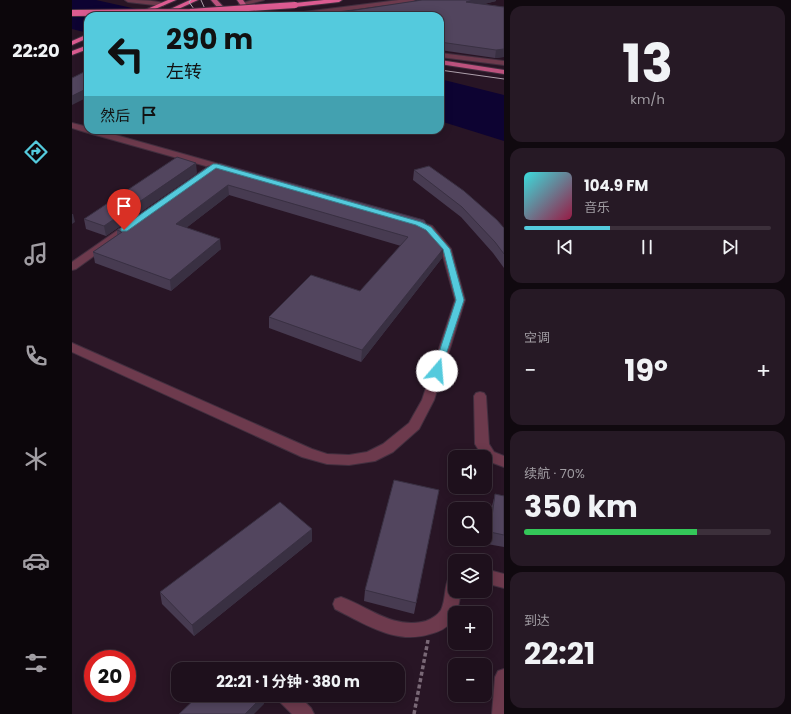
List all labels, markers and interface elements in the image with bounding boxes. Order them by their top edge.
text: 290 m [166,20,253,59]
text: 13 [622,27,673,100]
icon: left [100,28,152,80]
text: 22:20 [12,38,60,63]
text: 左转 [166,59,202,84]
text: km/h [630,90,665,109]
icon: arrive [138,104,160,126]
text: 然后 [100,105,130,126]
icon: directions [22,138,50,166]
text: 104.9 FM [584,175,648,196]
pin [107,189,141,230]
icon: arrive [113,195,135,217]
text: 音乐 [584,198,610,217]
icon: previous [554,236,576,258]
icon: pause [636,236,658,258]
icon: next [719,236,741,258]
icon: music [22,240,50,268]
text: 空调 [524,328,550,347]
icon: phone [22,342,50,370]
text: 19° [624,349,668,392]
position arrow [416,350,458,392]
text: − [524,355,536,386]
text: + [756,355,771,386]
icon: climate [22,445,50,473]
map controls [448,450,492,702]
button: sound [448,450,492,494]
text: 续航 · 70% [524,464,585,483]
text: 350 km [524,485,638,528]
button: search [448,502,492,546]
icon: car [22,547,50,575]
button: layers [448,554,492,598]
button: + [448,606,492,650]
text: 到达 [524,611,550,630]
text: 22:21 [524,632,595,675]
icon: filters [22,649,50,677]
speed limit sign: 20 [84,650,136,702]
button: − [448,658,492,702]
text: 22:21 · 1 分钟 · 380 m [216,671,360,692]

